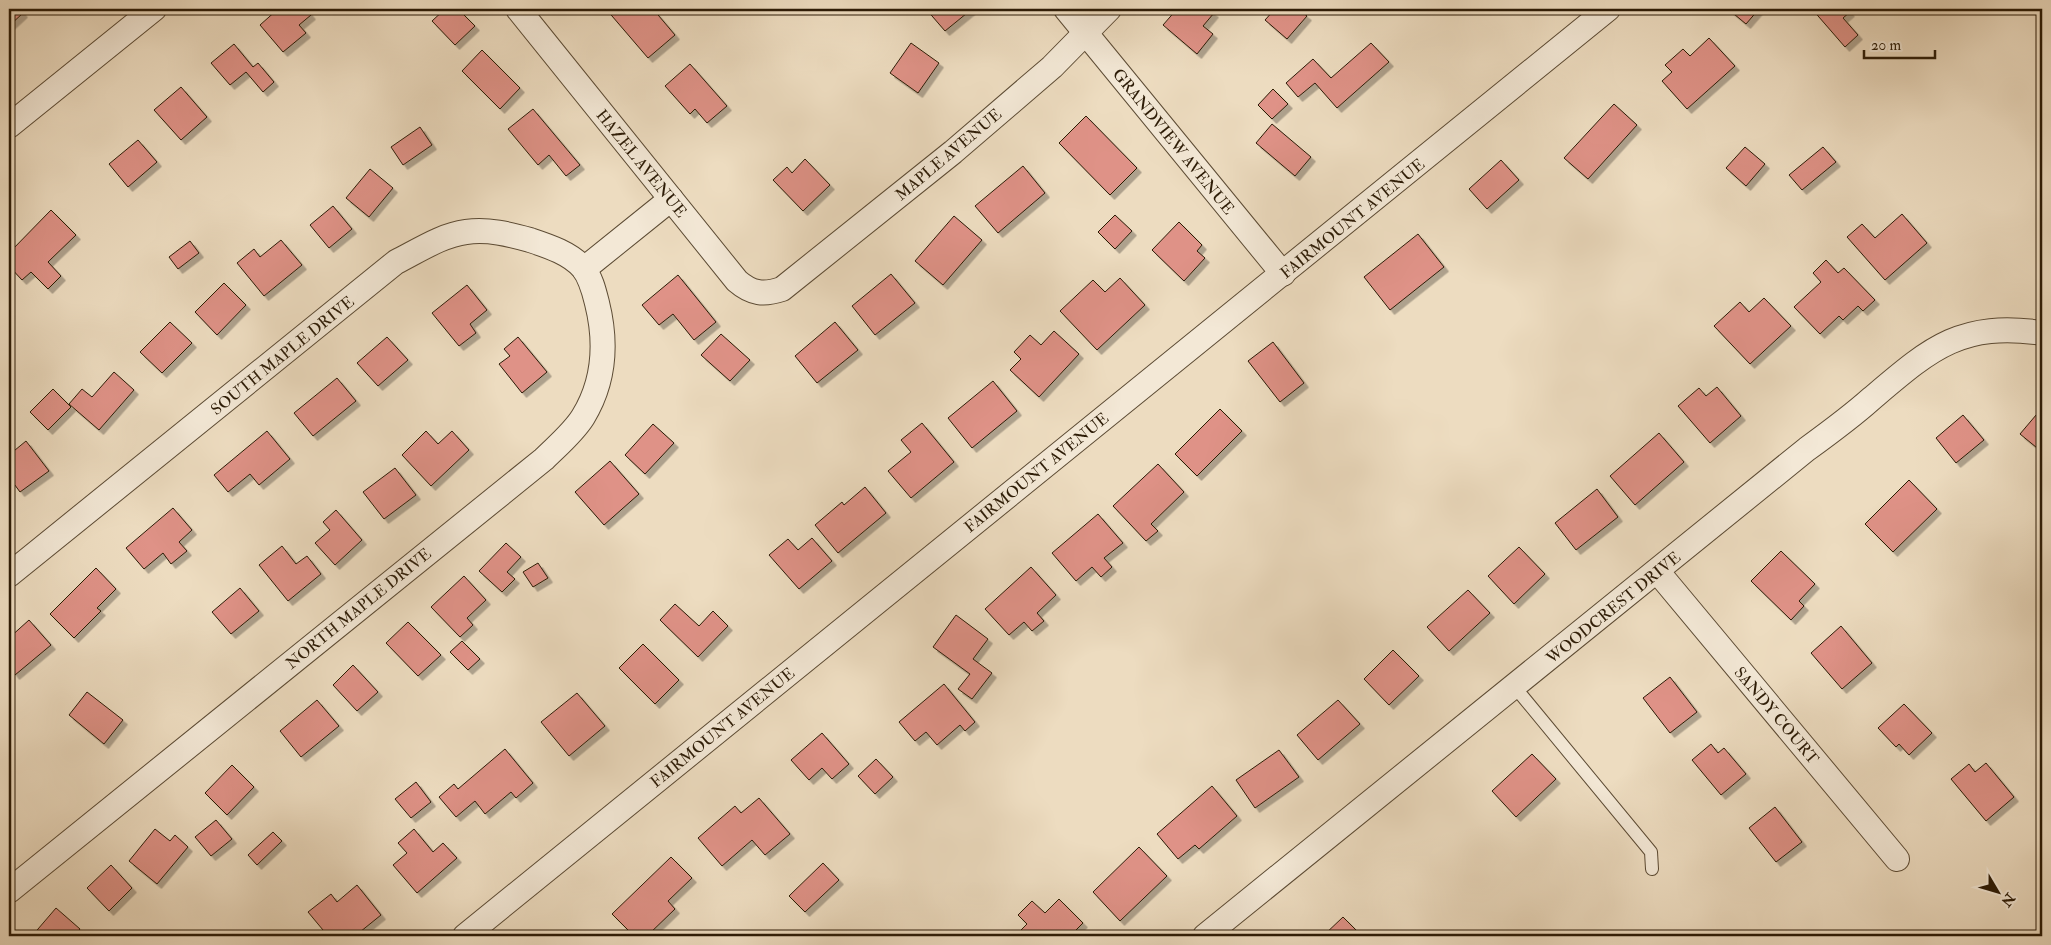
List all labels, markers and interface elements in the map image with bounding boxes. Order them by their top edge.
scale bar [1864,28,1935,60]
text: 20 m [1871,36,1901,55]
street label: GRANDVIEW AVENUE [1108,65,1238,219]
street label: MAPLE AVENUE [891,104,1006,205]
street label: HAZEL AVENUE [592,106,691,222]
street label: FAIRMOUNT AVENUE [1276,154,1429,283]
street label: SOUTH MAPLE DRIVE [207,292,358,420]
street label: FAIRMOUNT AVENUE [960,408,1113,537]
street label: NORTH MAPLE DRIVE [282,544,435,674]
street label: WOODCREST DRIVE [1542,547,1685,669]
street label: FAIRMOUNT AVENUE [646,663,799,792]
street label: SANDY COURT [1730,663,1823,769]
north arrow [1974,868,2024,918]
text: N [1997,889,2019,910]

